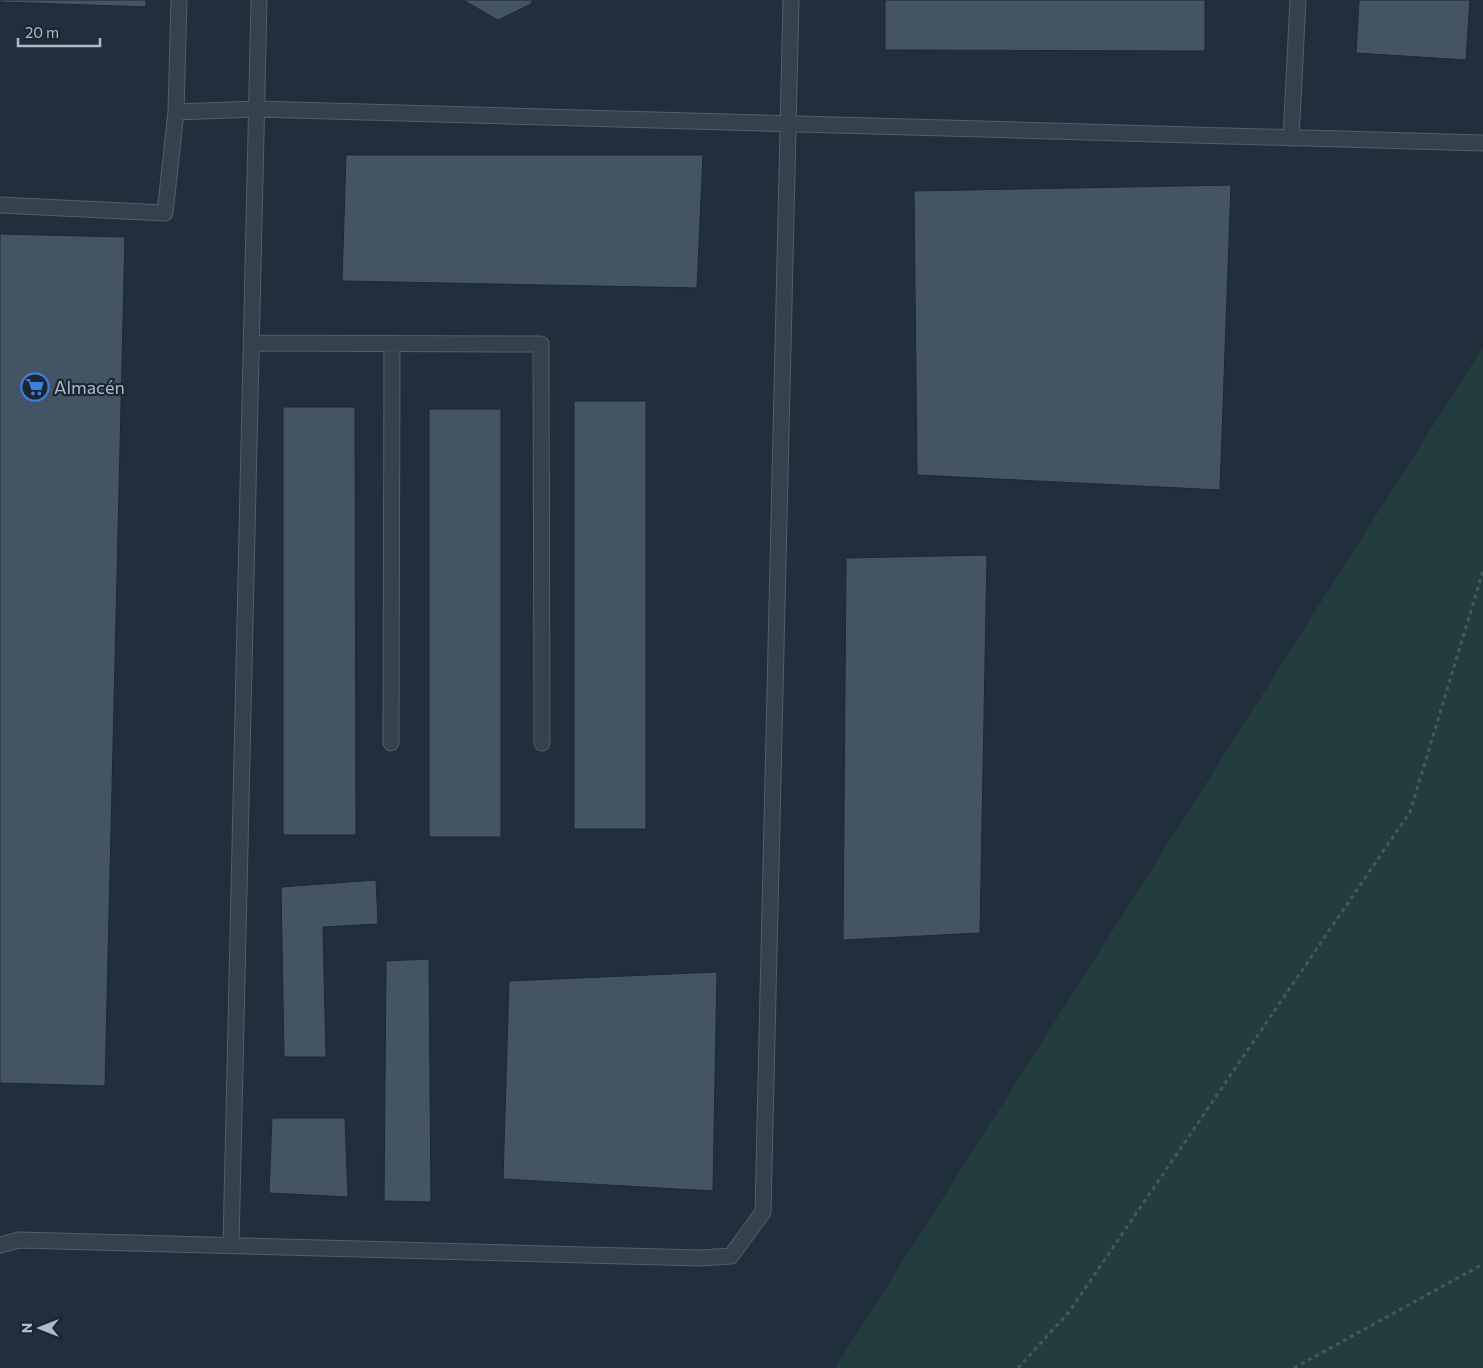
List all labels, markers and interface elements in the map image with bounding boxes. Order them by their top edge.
scale bar [18,15,100,47]
text: 20 m [25,23,59,41]
supermarket icon: Almacén [20,372,50,402]
place label: Almacén [54,376,125,398]
north arrow [15,1303,65,1353]
text: N [18,1323,35,1333]

